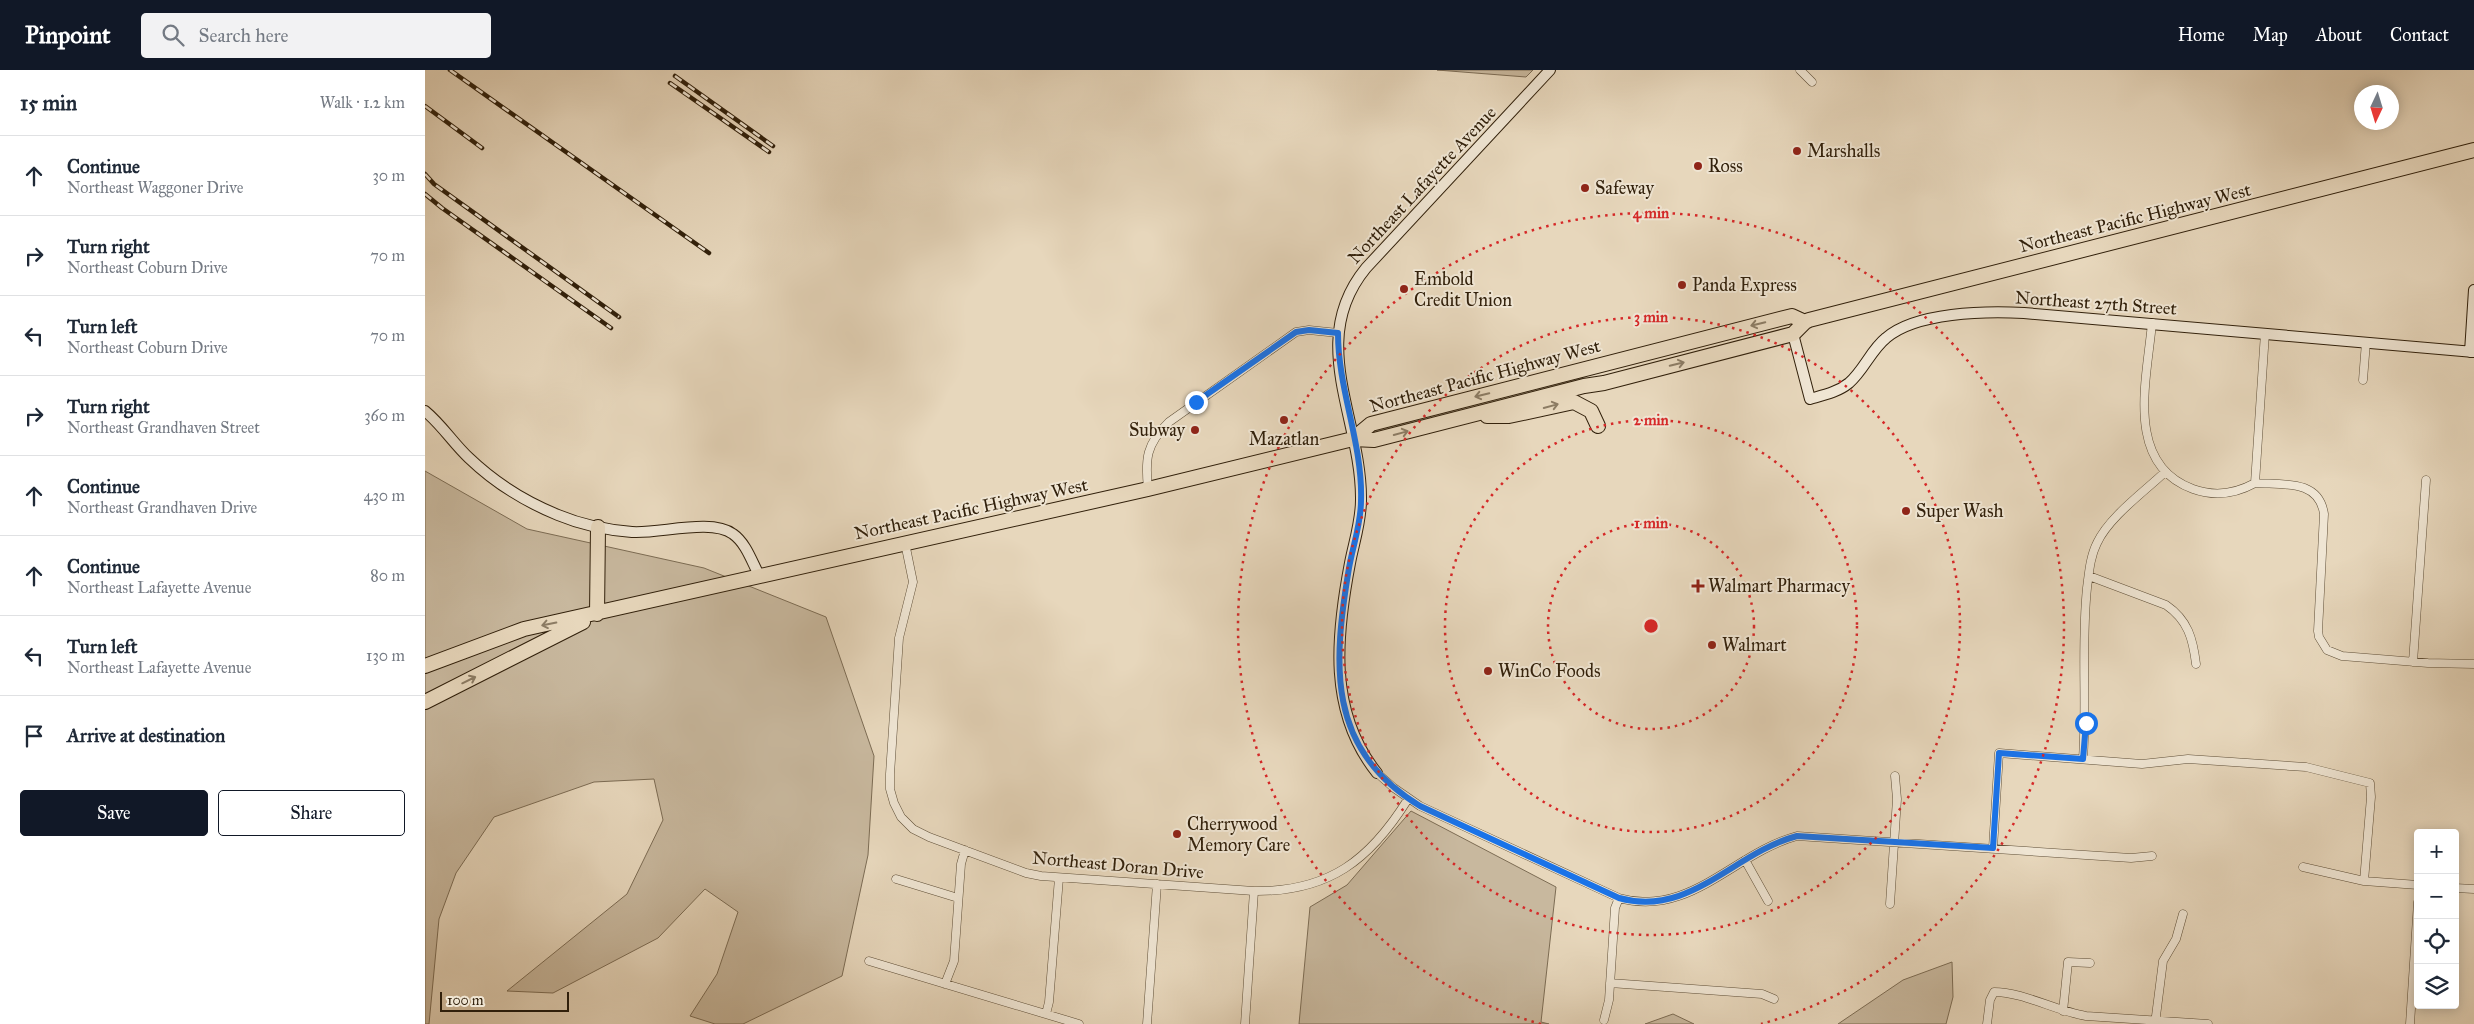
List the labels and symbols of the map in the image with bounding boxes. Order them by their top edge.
north arrow [2354,85,2399,130]
street label: Northeast Lafayette Avenue [1343,102,1501,268]
place label: Marshalls [1807,140,1880,162]
marker: Marshalls [1791,145,1803,157]
place label: Ross [1708,155,1743,177]
marker: Ross [1692,160,1704,172]
place label: Safeway [1595,177,1654,199]
street label: Northeast Pacific Highway West [2017,178,2254,258]
marker: Safeway [1579,182,1591,194]
text: 4 min [1633,204,1670,223]
place label: Embold Credit Union [1414,268,1512,311]
place label: Panda Express [1692,274,1797,296]
marker: Panda Express [1676,279,1688,291]
marker: Embold Credit Union [1398,283,1410,295]
street label: Northeast 27th Street [2014,286,2178,320]
text: 3 min [1634,308,1669,327]
one-way arrow [1751,320,1767,329]
street label: Northeast Pacific Highway West [1367,334,1604,418]
one-way arrow [1669,359,1685,368]
route end [1185,391,1208,414]
one-way arrow [1475,391,1491,400]
one-way arrow [1542,401,1558,410]
text: 2 min [1633,411,1670,429]
marker: Mazatlan [1278,414,1290,426]
place label: Subway [1129,419,1186,441]
marker: Subway [1189,424,1201,436]
place label: Mazatlan [1249,428,1320,450]
one-way arrow [1392,428,1408,438]
street label: Northeast Pacific Highway West [852,473,1091,545]
place label: Super Wash [1916,500,2003,522]
marker: Super Wash [1900,505,1912,517]
text: 1 min [1634,514,1669,532]
place label: Walmart Pharmacy [1708,575,1850,597]
marker: Walmart Pharmacy [1692,580,1704,592]
centre of rings [1642,617,1660,635]
one-way arrow [541,619,557,629]
place label: Walmart [1722,634,1787,656]
marker: Walmart [1706,639,1718,651]
place label: WinCo Foods [1498,660,1601,682]
marker: WinCo Foods [1482,665,1494,677]
one-way arrow [461,675,476,685]
route start [2075,712,2098,735]
place label: Cherrywood Memory Care [1187,813,1290,856]
marker: Cherrywood Memory Care [1171,828,1183,840]
street label: Northeast Doran Drive [1031,847,1205,883]
scale bar [440,989,569,1012]

